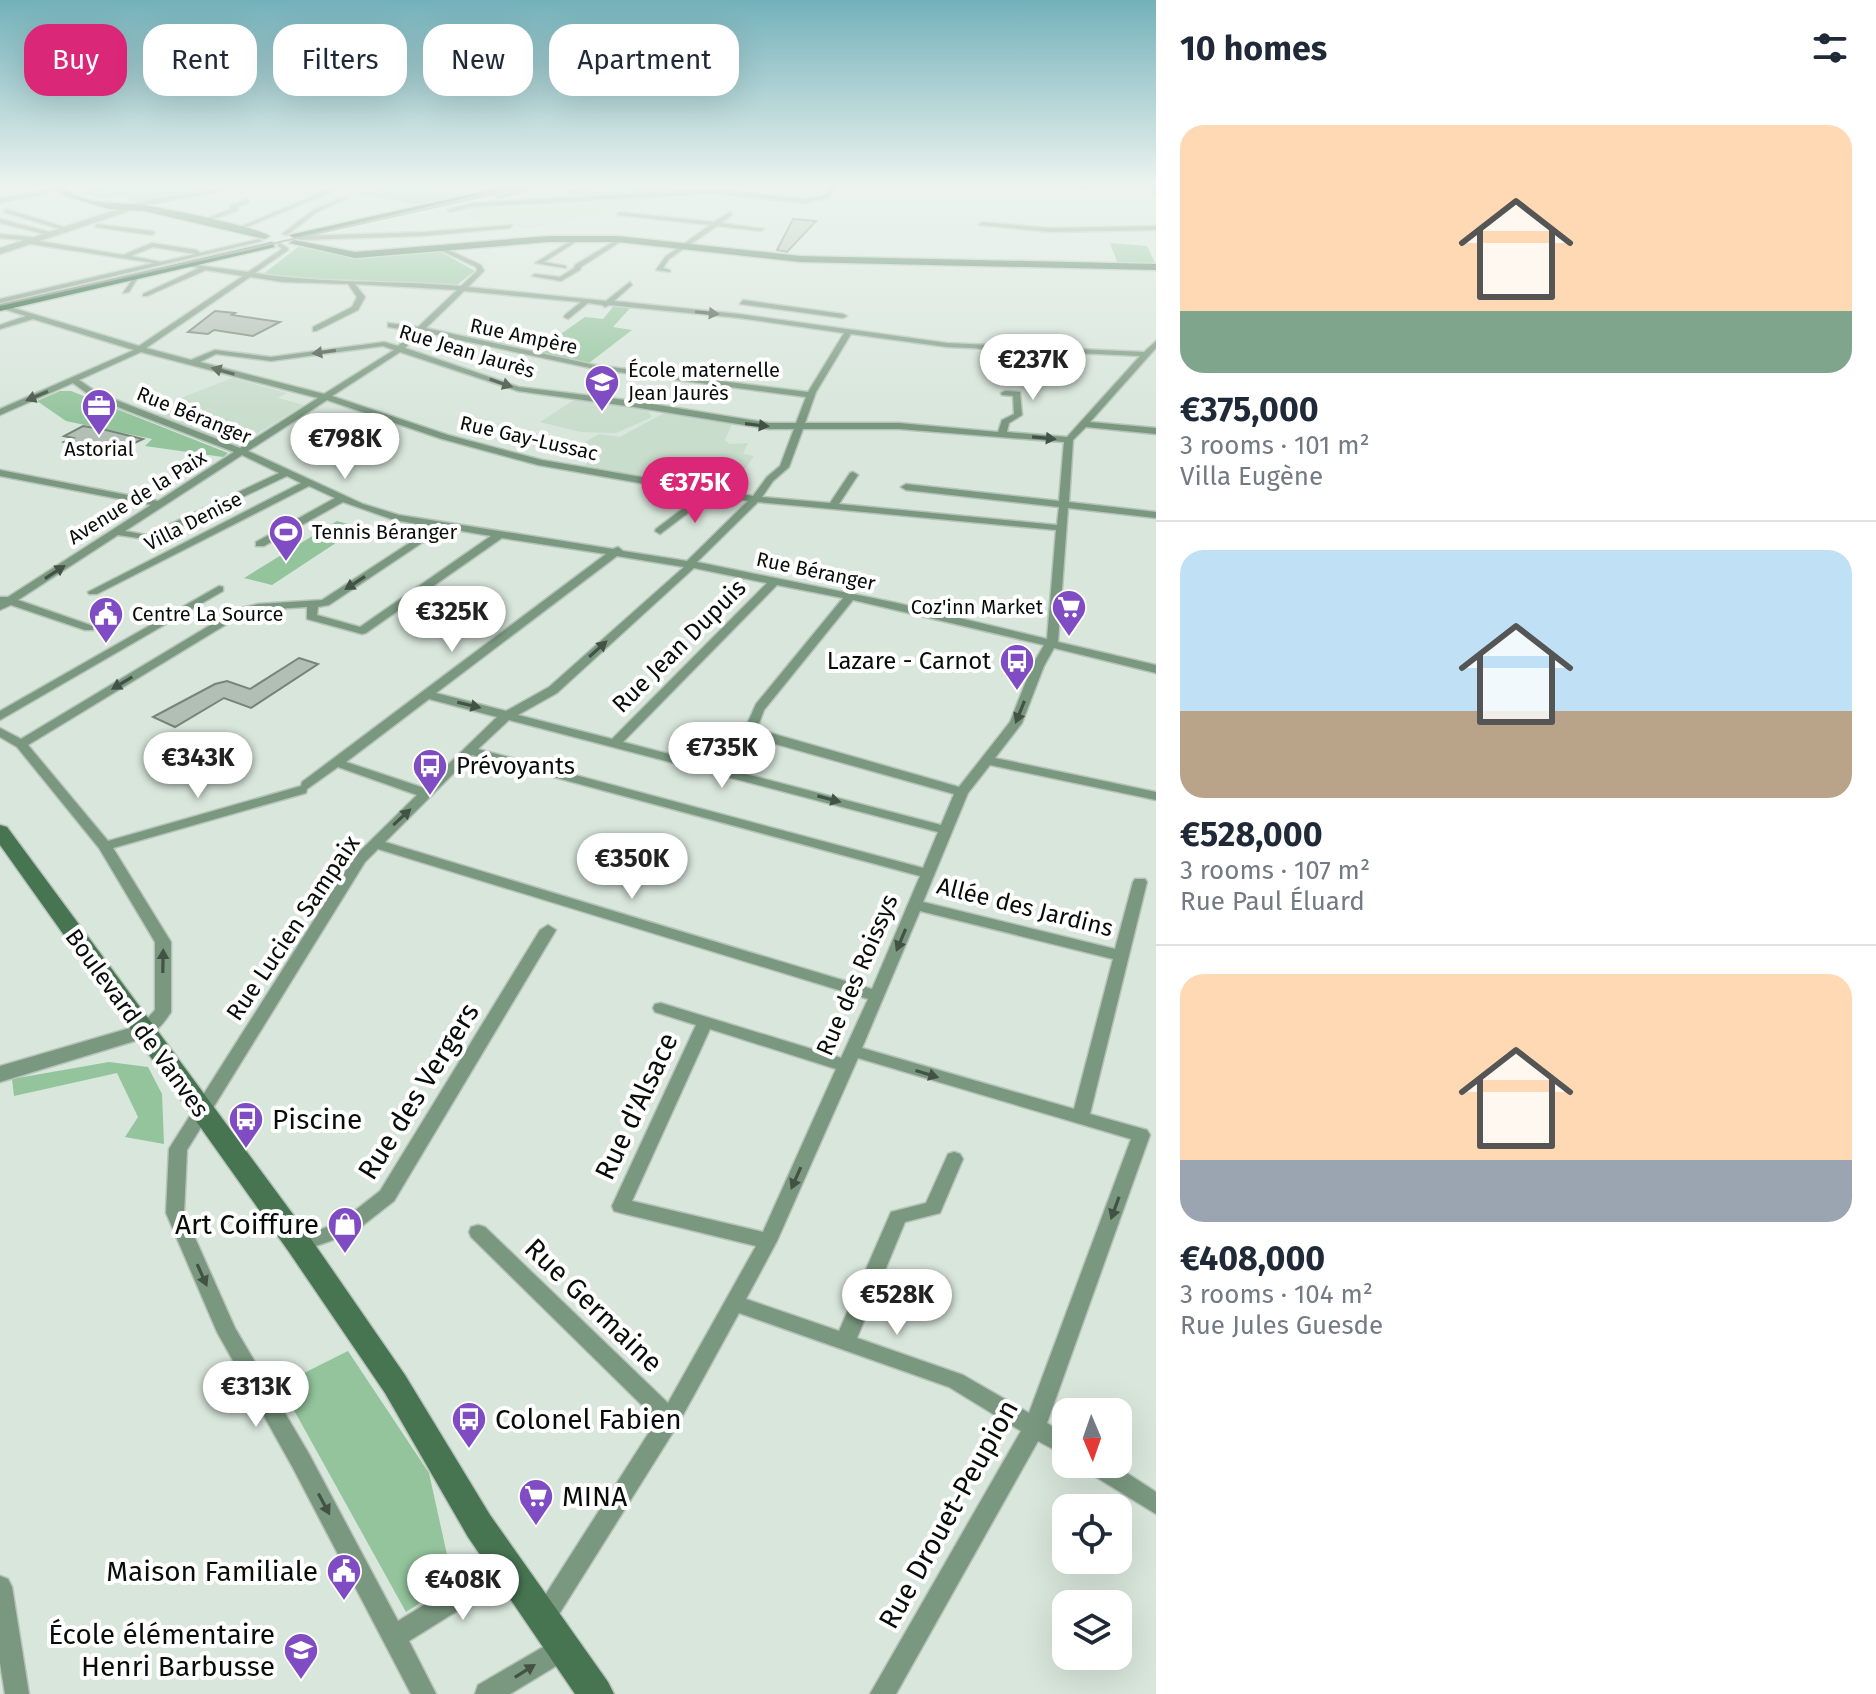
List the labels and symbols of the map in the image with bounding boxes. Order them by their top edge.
one-way arrow [695,307,720,320]
street label: Rue Ampère [468,313,580,359]
street label: Rue Jean Jaurès [396,319,538,383]
pin: €237K [977,334,1089,402]
one-way arrow [311,346,336,359]
place label: École maternelle Jean Jaurès [628,358,780,405]
school or university icon: École maternelle Jean Jaurès [583,363,621,413]
one-way arrow [210,365,235,377]
one-way arrow [489,378,513,390]
street label: Rue Béranger [133,381,255,449]
office icon: Astorial [80,387,118,437]
one-way arrow [25,389,49,402]
street label: Rue Gay-Lussac [458,410,600,466]
pin: €798K [289,413,401,481]
one-way arrow [745,418,770,431]
one-way arrow [1032,432,1057,445]
place label: Astorial [64,437,134,461]
street label: Avenue de la Paix [63,445,211,549]
pin: €375K [639,457,751,525]
street label: Villa Denise [140,486,246,556]
sports icon: Tennis Béranger [267,513,305,563]
place label: Tennis Béranger [312,520,458,544]
street label: Rue Béranger [754,547,878,595]
one-way arrow [44,564,65,579]
street label: Rue Jean Dupuis [606,573,752,719]
one-way arrow [344,575,365,590]
pin: €325K [396,586,508,654]
supermarket icon: Coz'inn Market [1050,588,1088,638]
public building icon: Centre La Source [87,595,125,645]
place label: Coz'inn Market [911,595,1044,619]
place label: Centre La Source [132,602,283,626]
one-way arrow [589,641,608,659]
bus stop icon: Lazare - Carnot [998,642,1036,692]
place label: Lazare - Carnot [827,647,991,675]
one-way arrow [111,676,133,690]
one-way arrow [457,699,482,711]
one-way arrow [1013,700,1026,724]
pin: €735K [666,722,778,790]
pin: €343K [142,732,254,800]
bus stop icon: Prévoyants [411,747,449,797]
place label: Prévoyants [456,752,575,780]
one-way arrow [816,794,841,806]
one-way arrow [392,809,411,827]
street label: Rue Lucien Sampaix [221,830,366,1026]
pin: €350K [576,833,688,901]
street label: Allée des Jardins [934,872,1116,942]
street label: Rue des Roissys [810,890,904,1060]
street label: Boulevard de Vanves [59,924,215,1122]
one-way arrow [894,929,907,952]
one-way arrow [157,948,169,973]
street label: Rue des Vergers [351,997,486,1186]
street label: Rue d'Alsace [588,1027,685,1185]
one-way arrow [915,1068,939,1081]
bus stop icon: Piscine [227,1100,265,1150]
place label: Piscine [272,1103,362,1136]
one-way arrow [789,1167,802,1190]
one-way arrow [1108,1196,1121,1220]
shop icon: Art Coiffure [326,1205,364,1255]
place label: Art Coiffure [175,1208,319,1241]
street label: Rue Germaine [518,1232,669,1379]
one-way arrow [195,1263,208,1287]
pin: €528K [841,1269,953,1337]
pin: €313K [200,1361,312,1429]
street label: Rue Drouet-Peupion [872,1394,1025,1634]
north arrow [1052,1398,1132,1478]
bus stop icon: Colonel Fabien [450,1400,488,1450]
place label: Colonel Fabien [495,1403,682,1436]
supermarket icon: MINA [517,1477,555,1527]
place label: MINA [562,1480,627,1513]
one-way arrow [317,1493,330,1516]
public building icon: Maison Familiale [325,1552,363,1602]
pin: €408K [407,1554,519,1622]
place label: Maison Familiale [106,1555,318,1588]
place label: École élémentaire Henri Barbusse [48,1618,275,1683]
school or university icon: École élémentaire Henri Barbusse [282,1631,320,1681]
one-way arrow [514,1665,536,1679]

